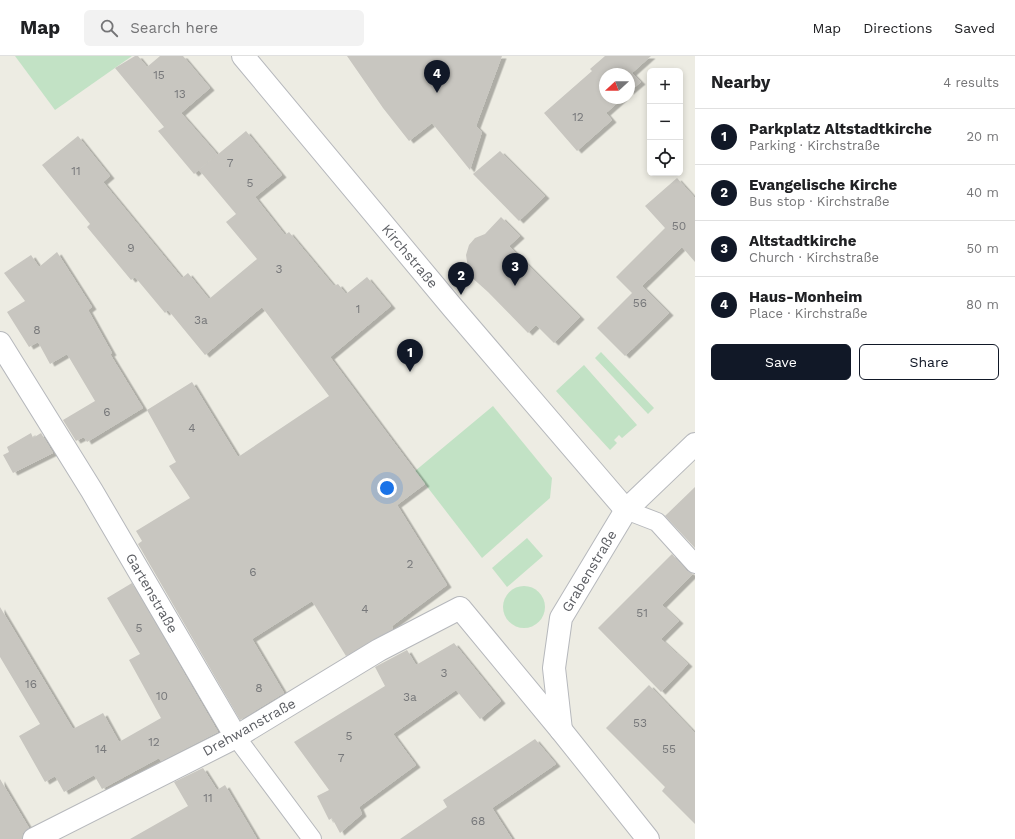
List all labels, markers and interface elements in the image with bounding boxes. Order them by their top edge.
search box [84,10,364,46]
text: Map [20,16,60,39]
icon: search [98,17,120,39]
text: Search here [130,19,218,37]
text: Map [813,20,841,36]
text: Directions [863,20,932,36]
text: Saved [954,20,995,36]
pin: 4 [424,60,450,93]
house number: 15 [153,68,165,82]
north arrow [599,68,635,104]
map controls [647,68,683,176]
button: + [647,68,683,104]
text: Nearby [711,72,770,92]
text: 4 results [943,75,999,90]
house number: 13 [174,87,186,101]
button: − [647,104,683,140]
house number: 12 [572,110,584,124]
text: Parkplatz Altstadtkirche [749,120,932,138]
text: 1 [721,129,727,144]
text: 20 m [967,129,999,144]
text: Parking · Kirchstraße [749,138,880,153]
button: locate [647,140,683,176]
house number: 7 [227,156,234,170]
house number: 11 [71,164,81,178]
house number: 5 [247,176,254,190]
text: Evangelische Kirche [749,176,897,194]
text: 2 [720,185,728,200]
text: 40 m [966,185,999,200]
text: Bus stop · Kirchstraße [749,194,890,209]
house number: 50 [672,219,686,233]
street label: Kirchstraße [379,221,441,291]
text: Altstadtkirche [749,232,856,250]
house number: 9 [127,241,135,255]
text: 3 [720,241,728,256]
text: 50 m [967,241,999,256]
text: Church · Kirchstraße [749,250,879,265]
pin: 3 [502,253,528,286]
house number: 3 [276,262,283,276]
pin: 2 [448,262,474,295]
text: Haus-Monheim [749,288,862,306]
house number: 56 [633,296,647,310]
text: 4 [720,297,728,312]
text: 80 m [966,297,999,312]
house number: 1 [356,302,360,316]
text: Place · Kirchstraße [749,306,868,321]
house number: 3a [194,313,208,327]
house number: 8 [33,323,41,337]
pin: 1 [397,339,423,372]
button: Save [711,344,851,380]
button: Share [859,344,999,380]
house number: 6 [103,405,111,419]
house number: 4 [188,421,196,435]
your location [377,478,397,498]
street label: Grabenstraße [558,527,620,615]
street label: Gartenstraße [123,550,181,636]
house number: 2 [407,557,414,571]
house number: 6 [249,565,257,579]
house number: 4 [361,602,369,616]
house number: 51 [636,606,648,620]
house number: 5 [136,621,143,635]
house number: 3 [441,666,448,680]
house number: 16 [25,677,37,691]
house number: 8 [255,681,263,695]
house number: 10 [156,689,168,703]
house number: 3a [403,690,417,704]
street label: Drehwanstraße [200,695,298,759]
house number: 53 [633,716,647,730]
house number: 5 [346,729,353,743]
house number: 12 [148,735,160,749]
house number: 14 [95,742,107,756]
house number: 55 [662,742,676,756]
house number: 7 [338,751,345,765]
house number: 11 [203,791,213,805]
house number: 68 [471,814,485,828]

